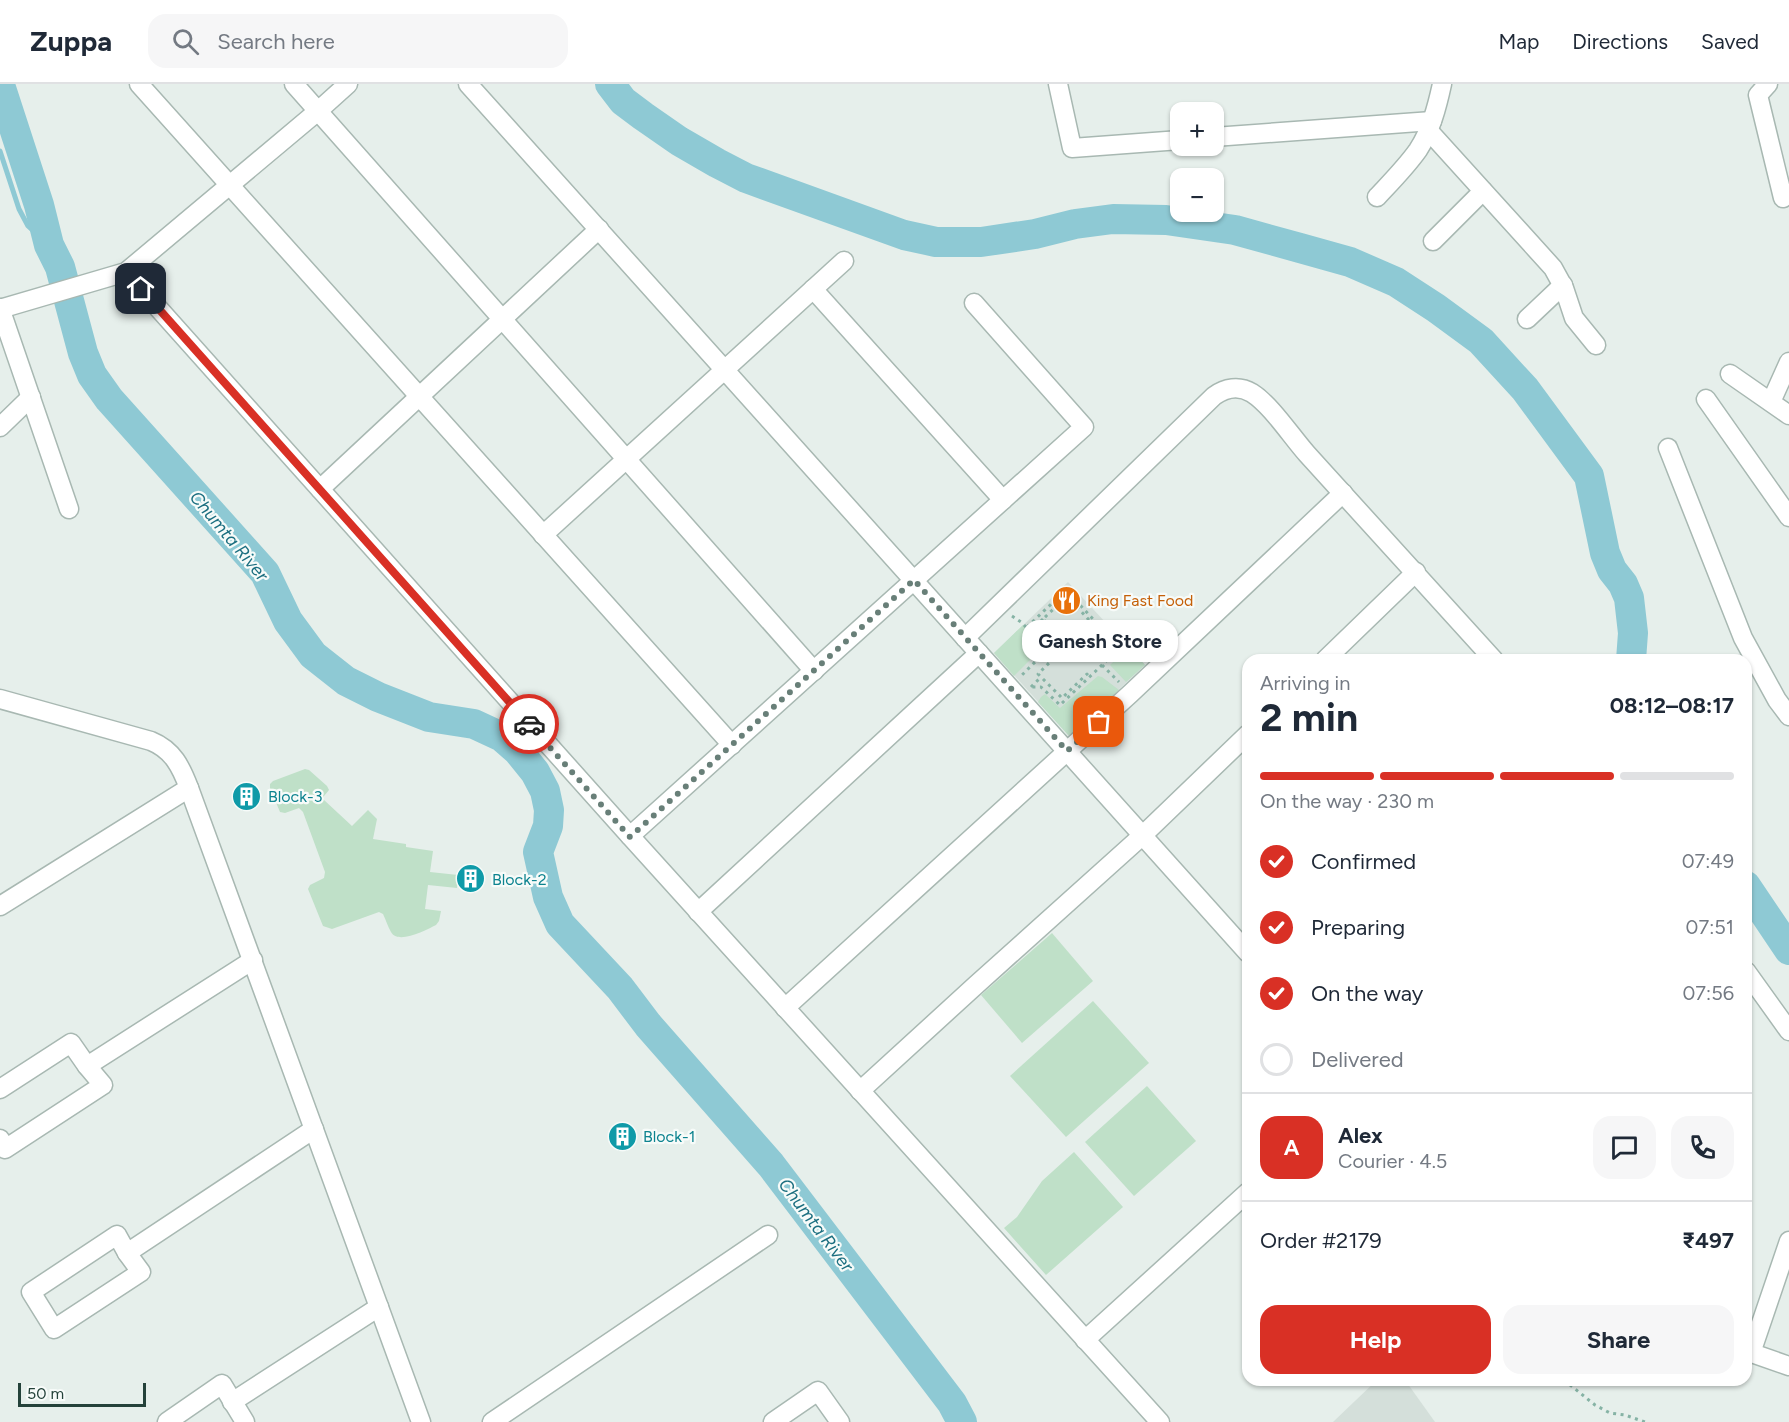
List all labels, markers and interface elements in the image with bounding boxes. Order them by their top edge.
search box [148,14,568,68]
text: Zuppa [30,24,112,58]
icon: search [169,25,202,58]
text: Search here [217,28,335,55]
text: Map [1498,29,1539,54]
text: Directions [1572,29,1668,54]
text: Saved [1701,29,1759,54]
map controls [1170,102,1224,222]
button: + [1170,102,1224,156]
button: − [1170,168,1224,222]
pin [115,263,166,314]
icon: home [124,272,157,305]
water label: Chumta River [185,486,274,586]
restaurant icon: King Fast Food [1050,584,1082,616]
place label: King Fast Food [1087,591,1194,610]
callout: Ganesh Store [1021,620,1177,662]
text: Ganesh Store [1038,629,1162,653]
text: Arriving in [1260,671,1350,695]
text: 08:12–08:17 [1610,692,1734,719]
courier [499,694,559,754]
text: 2 min [1260,694,1358,741]
pin [1073,696,1124,747]
icon: bag [1082,705,1115,738]
icon: car [513,708,546,741]
building icon: Block-3 [231,780,263,812]
place label: Block-3 [268,787,322,806]
text: On the way · 230 m [1260,789,1434,813]
icon: check [1260,845,1293,878]
text: Confirmed [1311,848,1416,875]
text: 07:49 [1682,849,1734,873]
building icon: Block-2 [455,863,487,895]
place label: Block-2 [492,870,547,889]
icon: check [1260,911,1293,944]
text: Preparing [1311,914,1405,941]
text: 07:51 [1686,915,1734,939]
icon: check [1260,977,1293,1010]
text: On the way [1311,980,1423,1007]
text: 07:56 [1683,981,1734,1005]
text: Delivered [1311,1046,1404,1073]
button: chat [1593,1116,1656,1179]
button: phone [1671,1116,1734,1179]
building icon: Block-1 [606,1120,638,1152]
text: Alex [1338,1122,1383,1149]
place label: Block-1 [643,1127,695,1146]
text: A [1284,1134,1299,1161]
text: Courier · 4.5 [1338,1149,1447,1173]
water label: Chumta River [774,1174,859,1277]
text: Order #2179 [1260,1227,1382,1254]
text: ₹497 [1682,1227,1734,1254]
button: Help [1260,1305,1491,1374]
button: Share [1503,1305,1734,1374]
scale bar [18,1380,146,1408]
text: 50 m [27,1384,64,1403]

